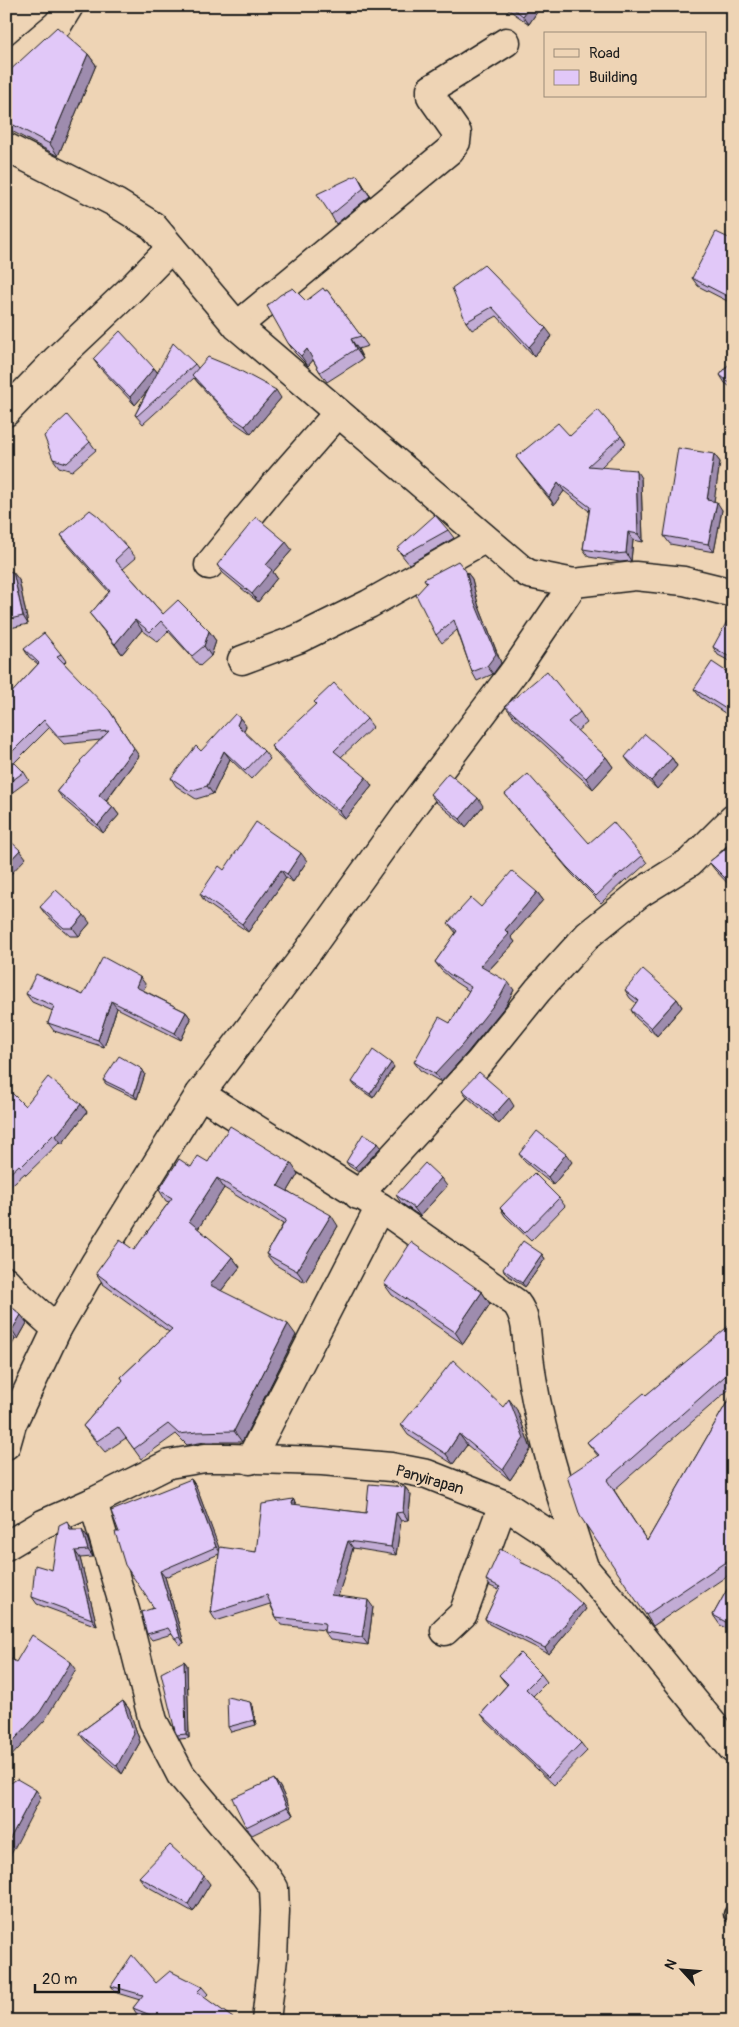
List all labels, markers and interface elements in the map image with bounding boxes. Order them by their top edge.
legend [544,32,706,98]
text: Road [589,44,620,63]
text: Building [589,68,637,87]
street label: Panyirapan [393,1461,466,1499]
north arrow [656,1944,706,1994]
text: N [661,1957,680,1973]
scale bar [35,1962,119,1994]
text: 20 m [42,1970,77,1989]

